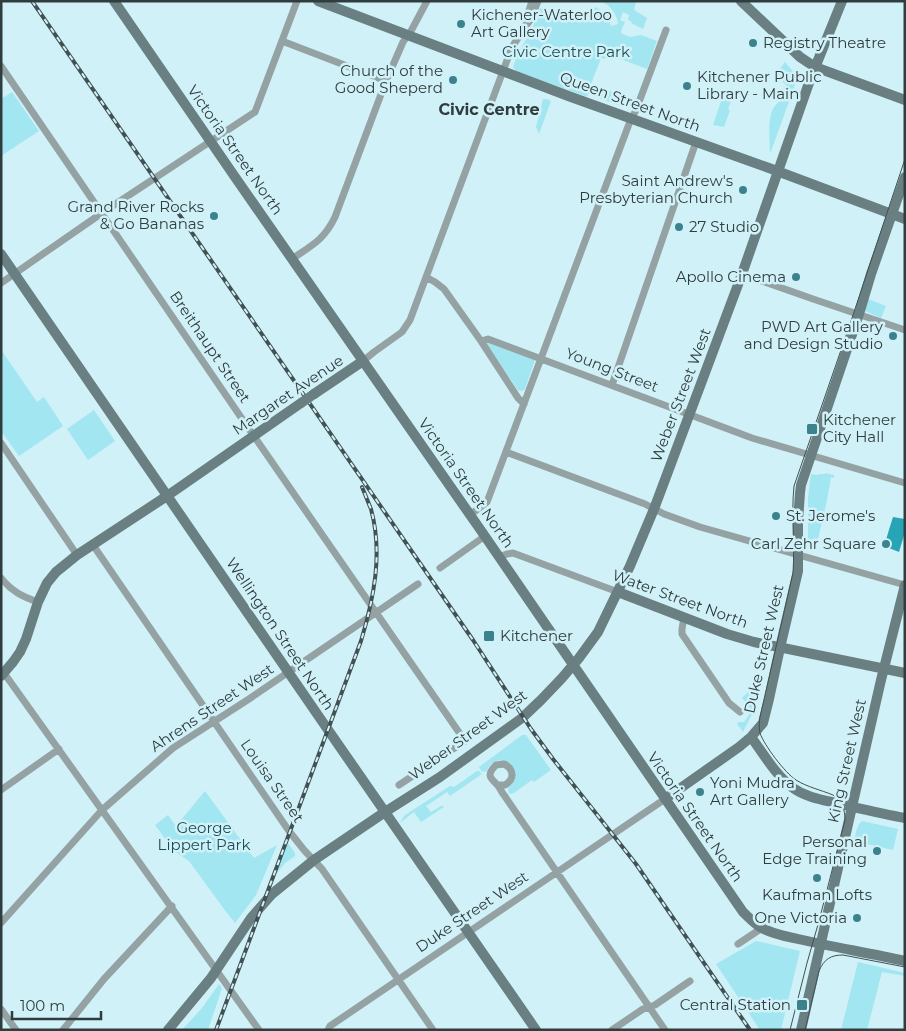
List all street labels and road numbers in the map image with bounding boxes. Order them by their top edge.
street label: Queen Street North [557,67,703,136]
street label: Victoria Street North [183,81,287,218]
street label: Breithaupt Street [166,287,255,406]
street label: Weber Street West [646,325,715,464]
street label: Young Street [563,343,661,396]
street label: Margaret Avenue [229,350,347,439]
street label: Victoria Street North [414,414,518,551]
street label: Wellington Street North [222,554,339,714]
street label: Water Street North [610,565,751,632]
street label: Duke Street West [739,583,788,715]
street label: Ahrens Street West [146,659,277,756]
street label: Weber Street West [405,685,531,784]
street label: King Street West [823,697,870,825]
street label: Louisa Street [237,735,308,826]
street label: Victoria Street North [643,748,747,885]
street label: Duke Street West [412,867,532,956]

